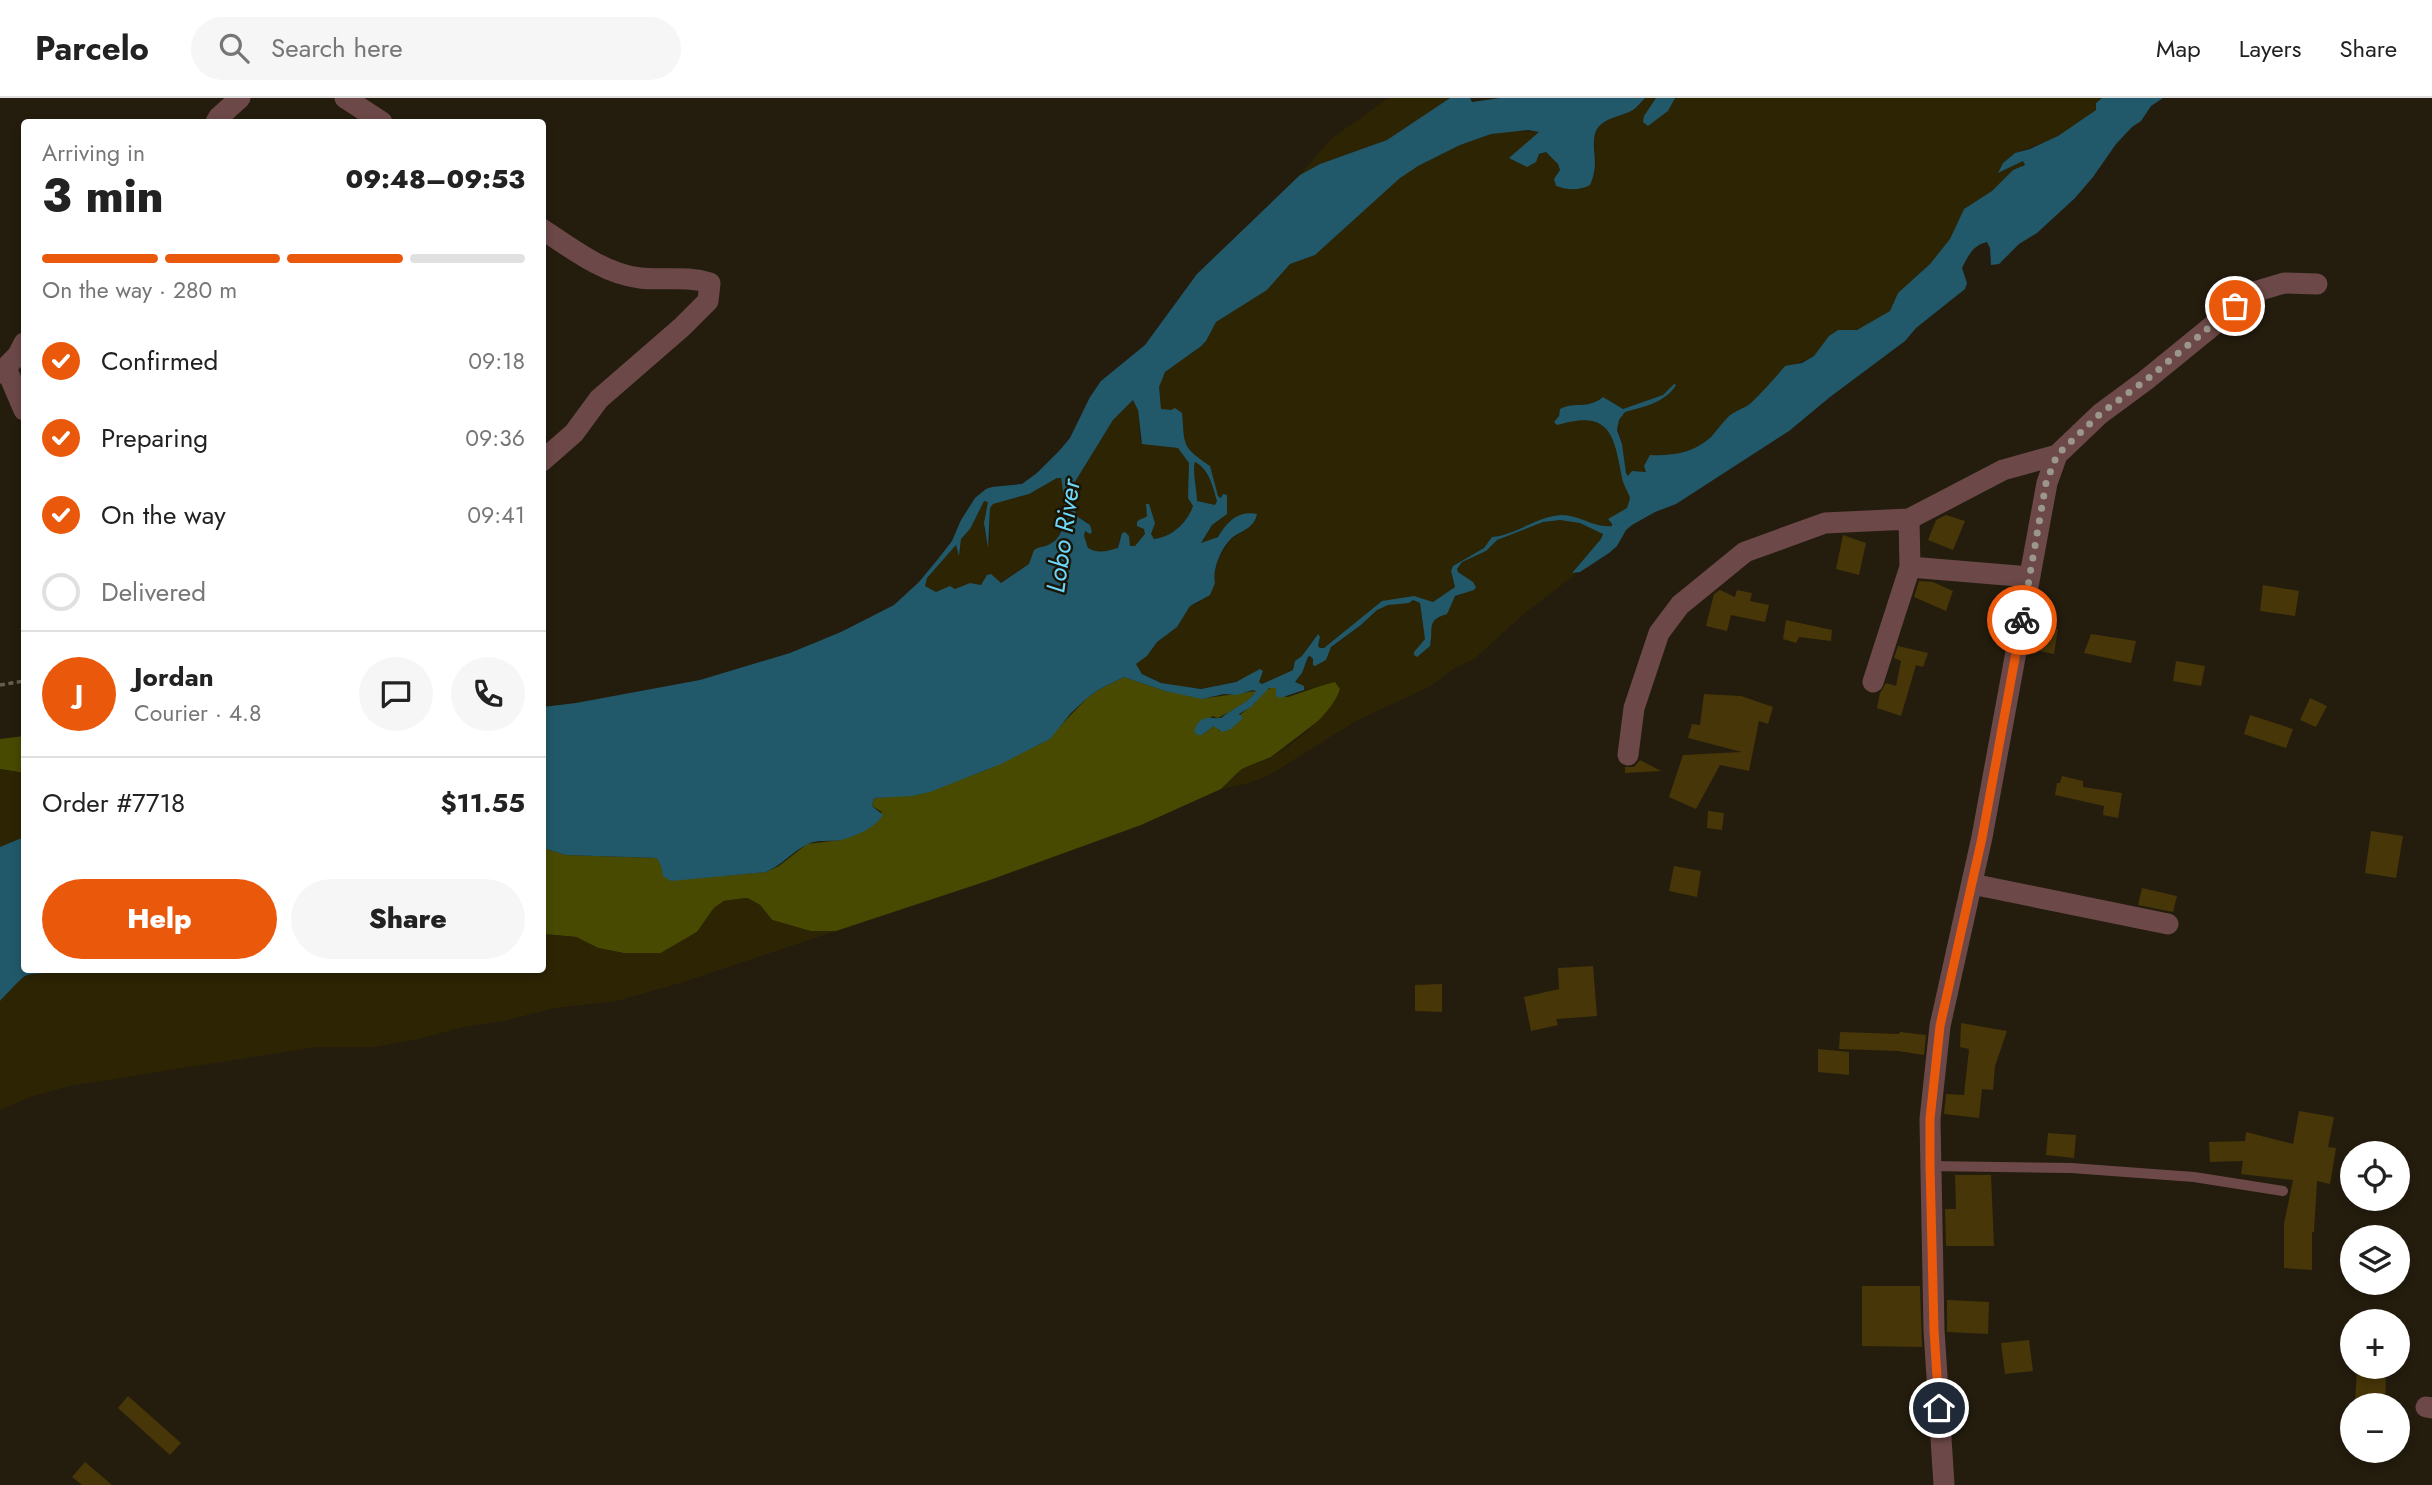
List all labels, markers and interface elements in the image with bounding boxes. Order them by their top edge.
search box [191,17,681,80]
text: Parcelo [35,25,149,72]
icon: search [215,29,253,67]
text: Search here [271,29,403,67]
text: Map [2156,31,2201,66]
text: Layers [2239,31,2301,66]
text: Share [2339,31,2397,66]
text: Arriving in [42,136,145,170]
text: 09:48–09:53 [345,160,525,198]
text: 3 min [42,163,164,229]
text: On the way · 280 m [42,273,237,307]
pin [2205,276,2265,336]
icon: bag [2216,287,2254,325]
icon: check [42,342,80,380]
text: Confirmed [101,342,218,380]
text: 09:18 [468,344,525,378]
icon: check [42,419,80,457]
text: Preparing [101,419,208,457]
text: 09:36 [465,421,525,455]
water label: Lobo River [1036,476,1090,595]
icon: check [42,496,80,534]
text: On the way [101,496,226,534]
text: 09:41 [467,498,525,532]
text: Delivered [101,573,206,611]
courier [1987,585,2057,655]
icon: bike [2003,601,2041,639]
button: chat [359,657,433,731]
button: phone [451,657,525,731]
text: Jordan [134,658,214,696]
text: J [75,675,83,713]
text: Courier · 4.8 [134,696,262,730]
text: Order #7718 [42,784,185,822]
text: $11.55 [440,784,525,822]
button: Help [42,879,277,959]
button: Share [291,879,525,959]
map controls [2340,1141,2410,1463]
button: locate [2340,1141,2410,1211]
button: layers [2340,1225,2410,1295]
button: + [2340,1309,2410,1379]
pin [1909,1378,1969,1438]
icon: home [1920,1389,1958,1427]
button: − [2340,1393,2410,1463]

